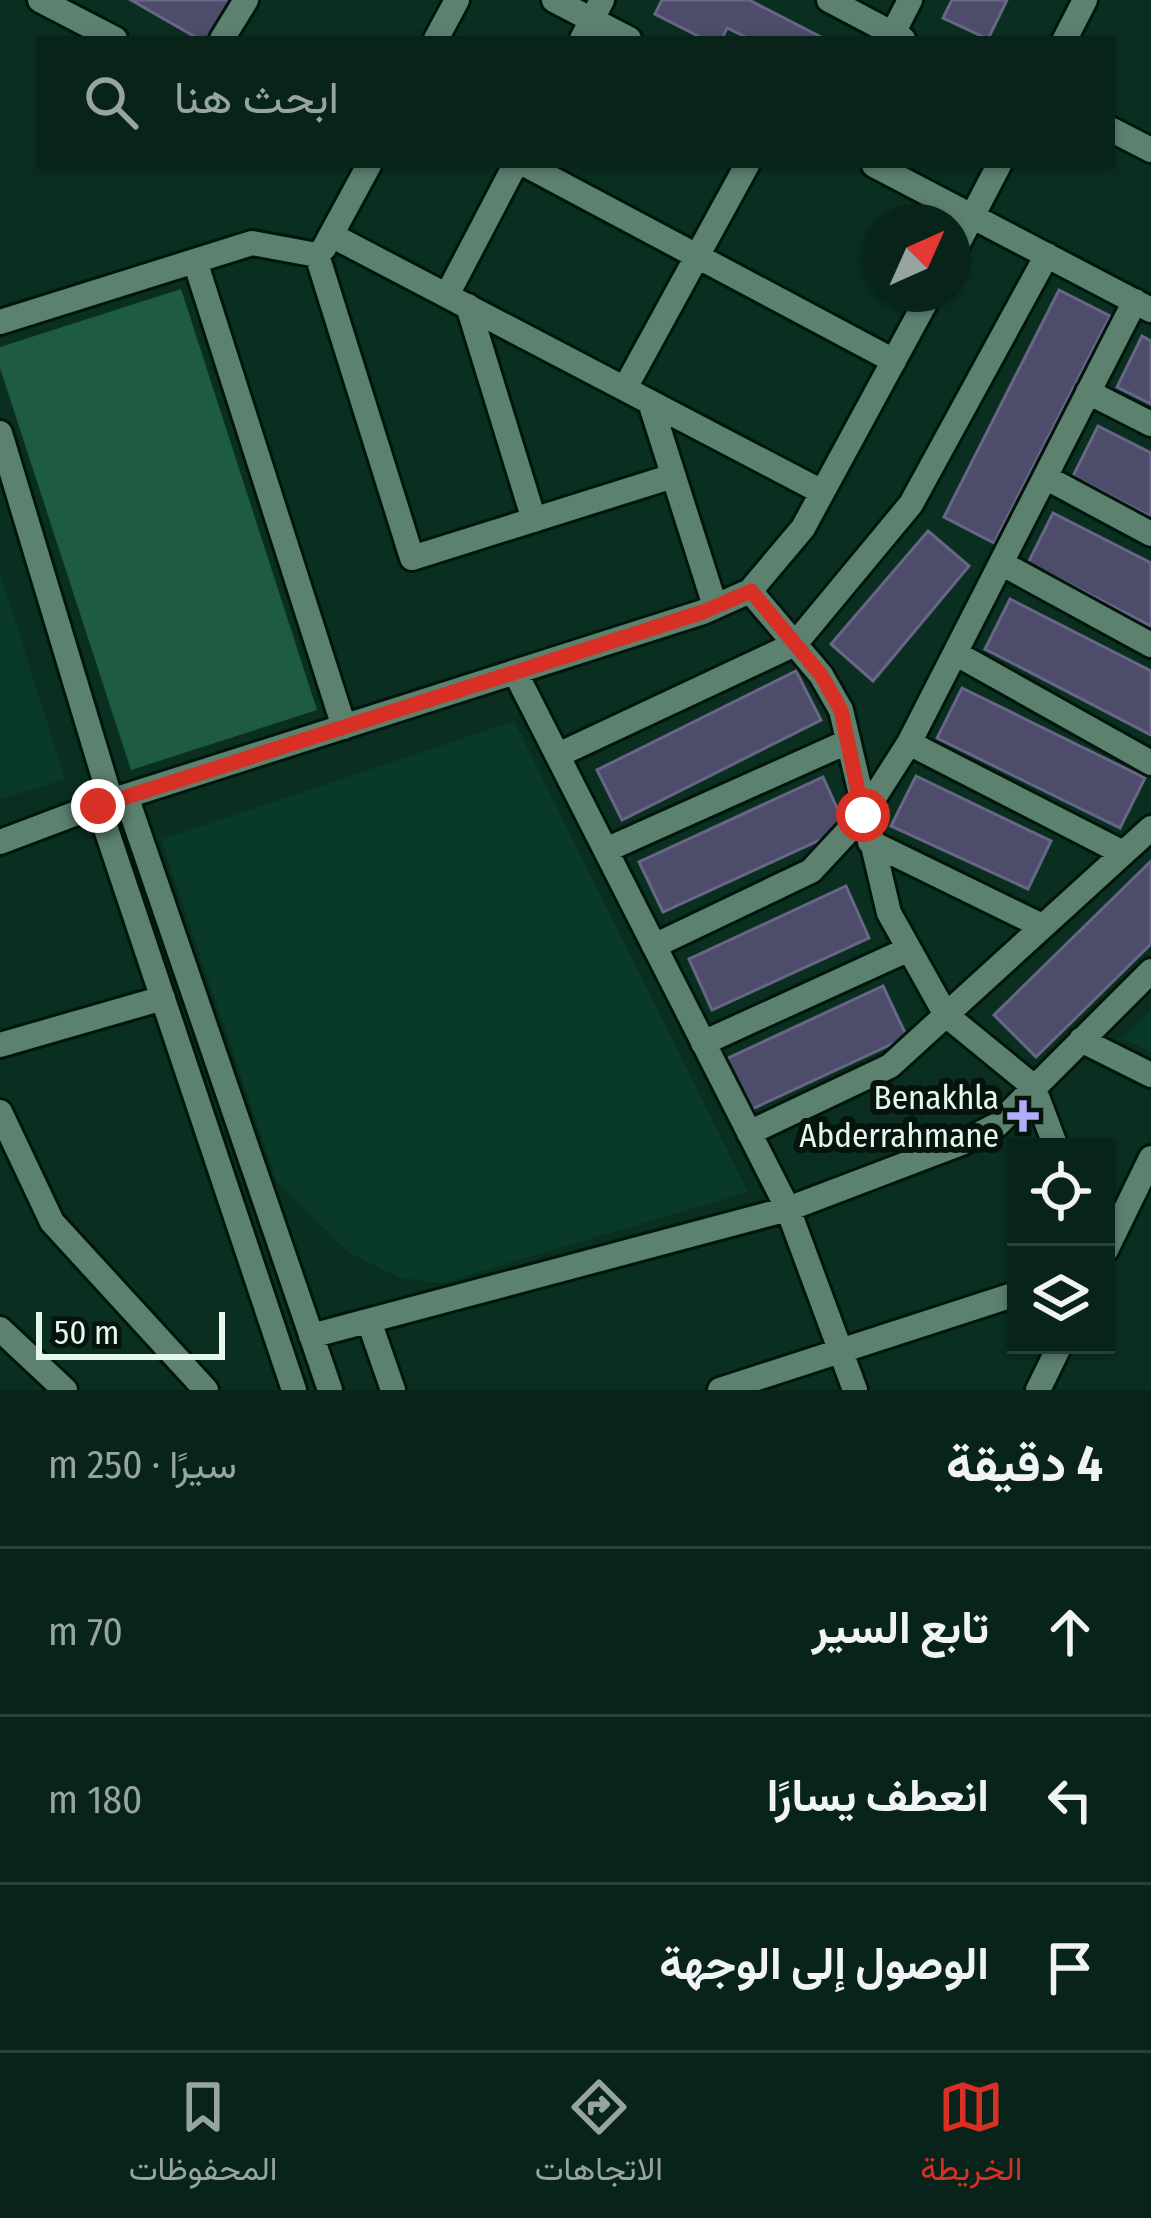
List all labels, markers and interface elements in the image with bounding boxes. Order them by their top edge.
search box [36,36,1115,168]
icon: search [78,69,144,135]
text: ابحث هنا [174,71,339,125]
north arrow [863,204,971,312]
route end [71,779,125,833]
route start [836,788,890,842]
place label: Benakhla Abderrahmane [799,1078,999,1156]
marker: Benakhla Abderrahmane [1010,1103,1036,1129]
map controls [1007,1138,1115,1354]
button: locate [1007,1138,1115,1246]
button: layers [1007,1246,1115,1354]
scale bar [36,1306,225,1359]
text: 50 m [54,1313,119,1353]
text: 4 دقيقة [946,1433,1103,1495]
text: سيرًا · 250 m [48,1442,237,1488]
icon: ahead [1037,1599,1103,1665]
text: تابع السير [812,1601,989,1655]
text: 70 m [48,1609,123,1655]
icon: left [1037,1767,1103,1833]
text: انعطف يسارًا [767,1769,989,1823]
text: 180 m [48,1777,142,1823]
icon: arrive [1037,1935,1103,2001]
text: الوصول إلى الوجهة [659,1937,989,1991]
tab: المحفوظات [129,2074,277,2198]
tab: الاتجاهات [535,2074,663,2198]
tab: الخريطة [920,2074,1022,2198]

